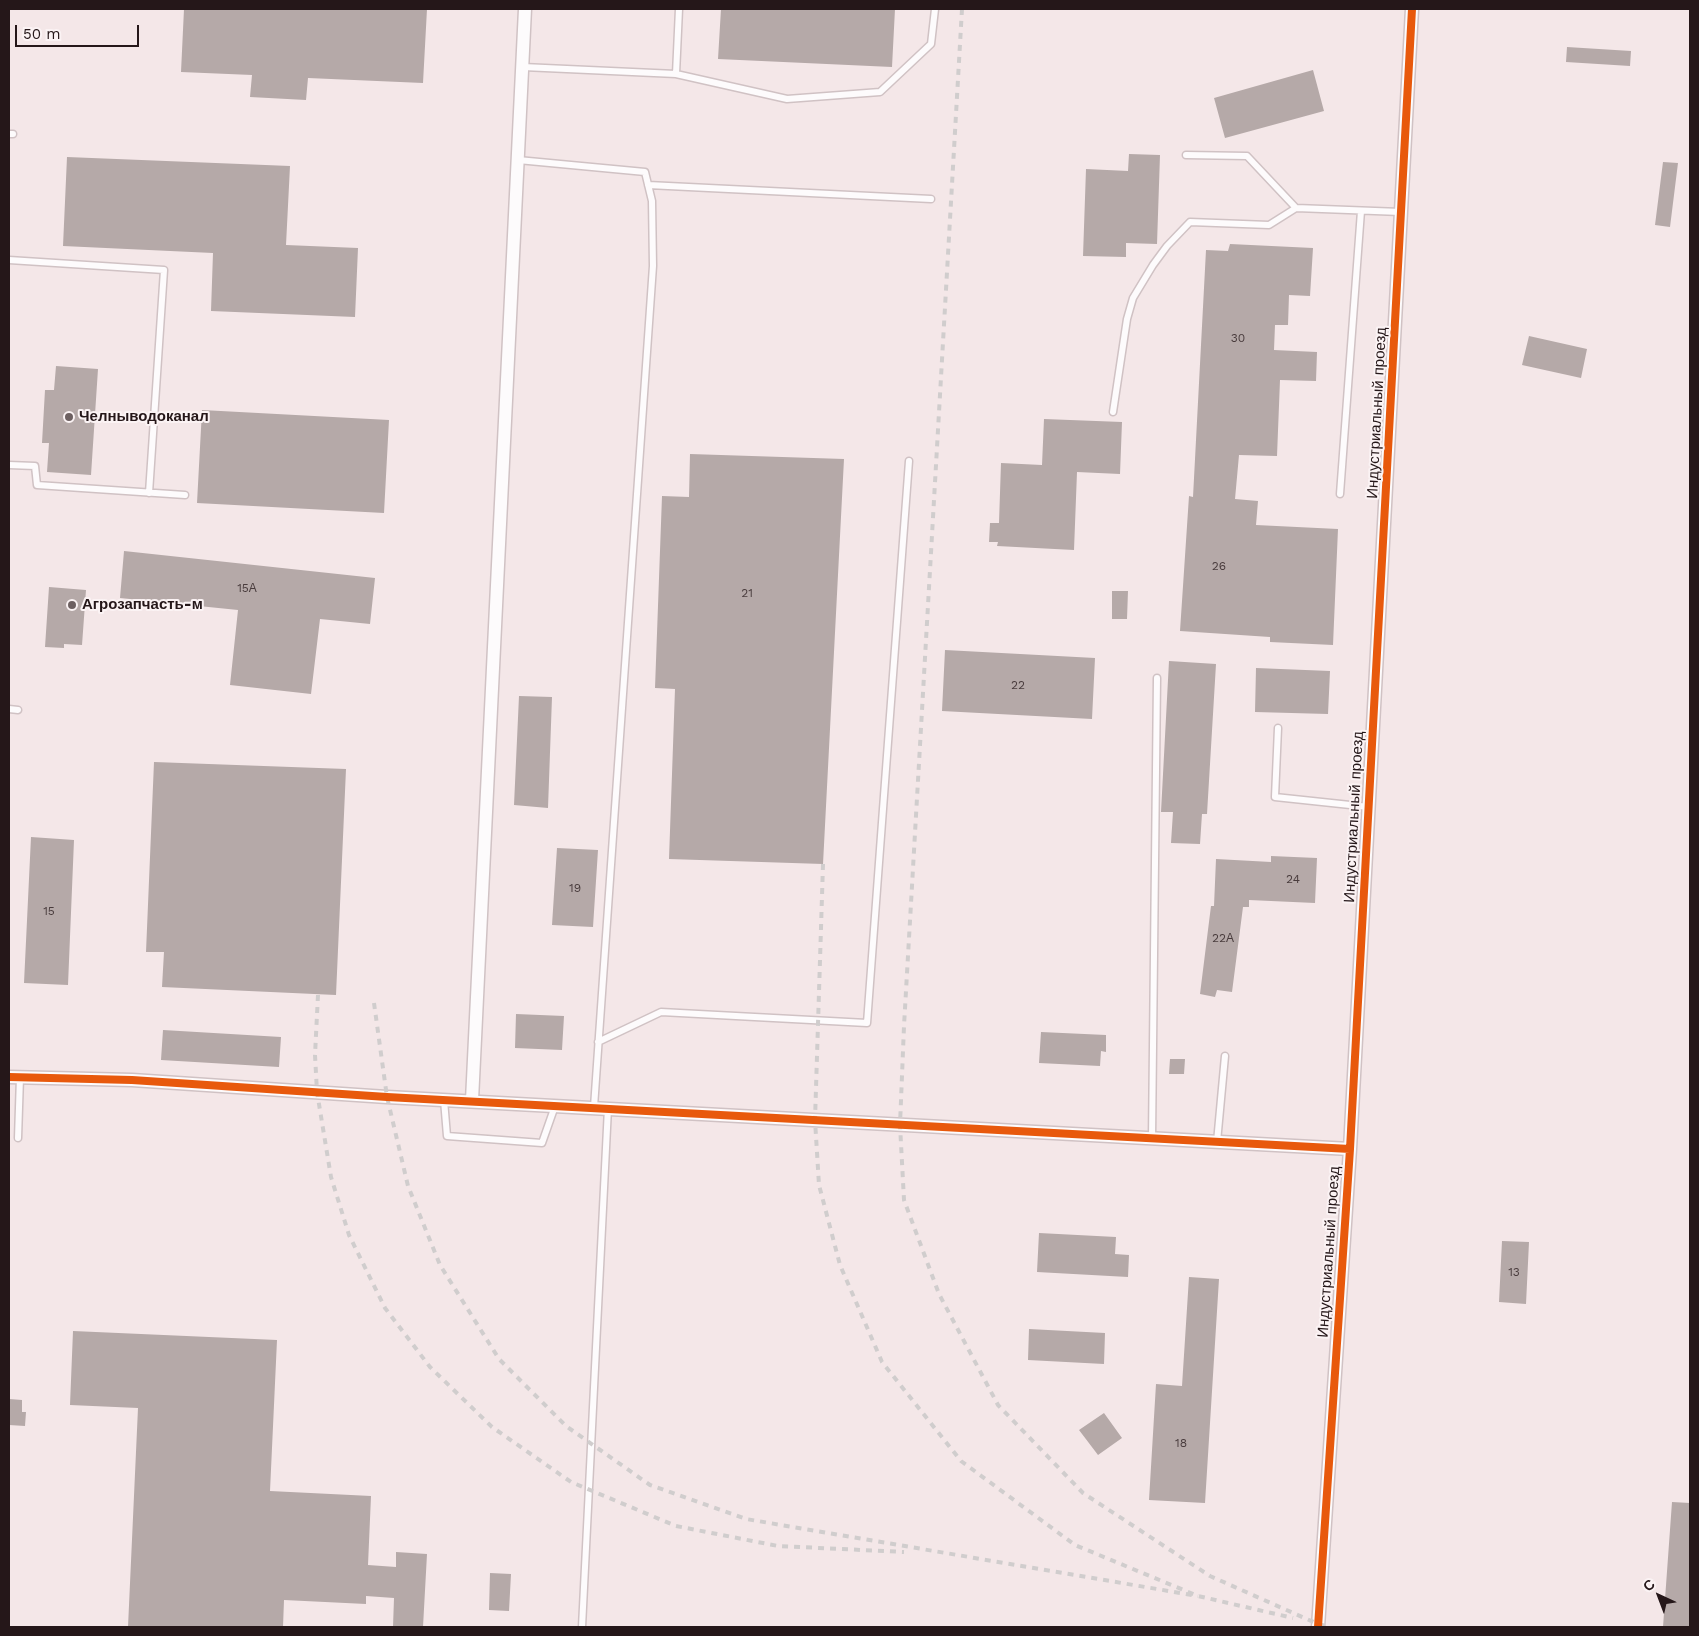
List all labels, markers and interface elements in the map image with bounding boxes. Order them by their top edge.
scale bar [18,15,141,47]
text: 50 m [23,25,60,43]
street label: Индустриальный проезд [1364,327,1390,499]
house number: 30 [1231,331,1245,345]
place label: Челныводоканал [79,408,209,426]
marker: Челныводоканал [63,411,75,423]
house number: 26 [1212,559,1226,573]
house number: 15А [237,581,257,595]
house number: 21 [741,586,753,600]
place label: Агрозапчасть-м [82,596,203,614]
marker: Агрозапчасть-м [66,599,78,611]
house number: 22 [1011,678,1025,692]
street label: Индустриальный проезд [1341,731,1367,903]
house number: 24 [1286,872,1300,886]
house number: 19 [569,881,581,895]
house number: 15 [43,904,55,918]
house number: 22А [1212,931,1234,945]
street label: Индустриальный проезд [1314,1166,1344,1338]
house number: 13 [1508,1265,1520,1279]
house number: 18 [1175,1436,1187,1450]
north arrow [1634,1571,1684,1621]
text: С [1640,1576,1658,1594]

